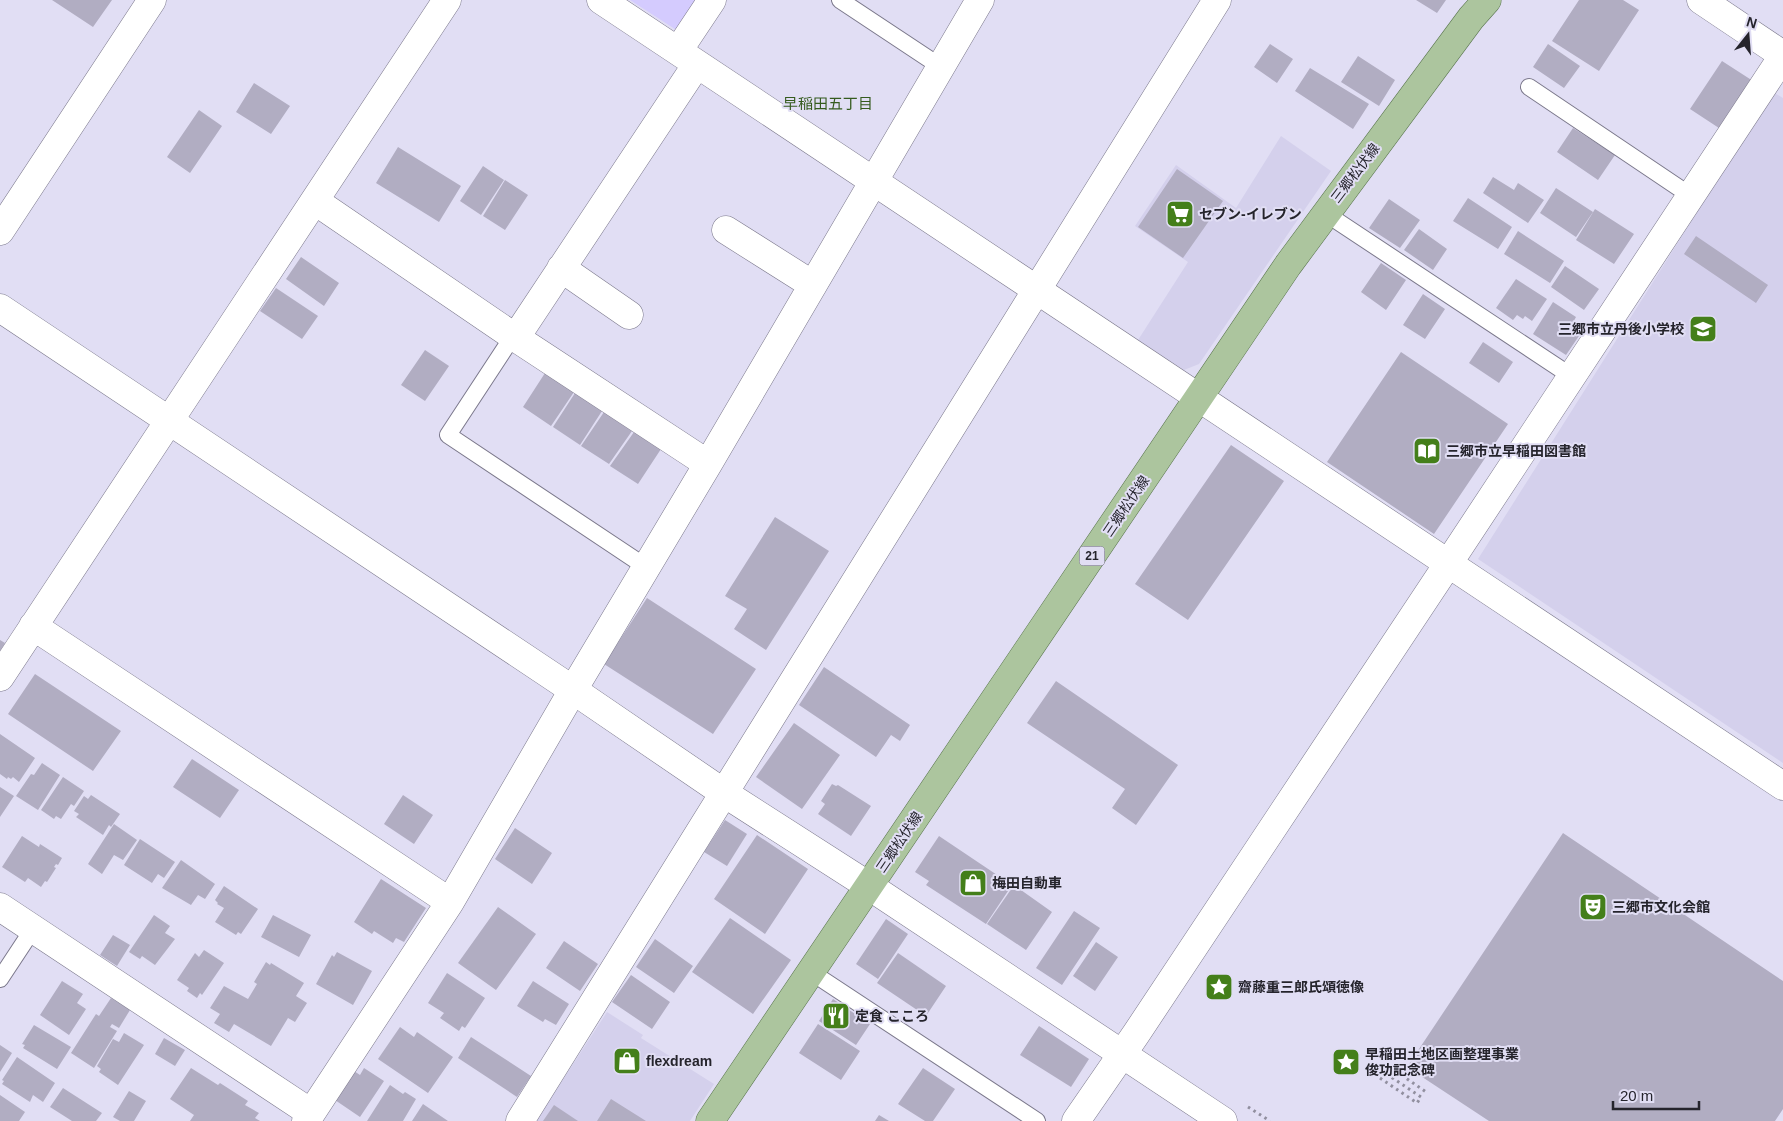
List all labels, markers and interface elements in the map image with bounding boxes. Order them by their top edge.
north arrow [1723,10,1773,60]
text: N [1745,13,1759,32]
district label: 早稲田五丁目 [783,95,873,112]
street label: 三郷松伏線 [1328,140,1382,206]
supermarket icon: セブン-イレブン [1165,199,1195,229]
place label: セブン-イレブン [1199,206,1302,222]
school or university icon: 三郷市立丹後小学校 [1688,314,1718,344]
place label: 三郷市立丹後小学校 [1558,321,1684,337]
library icon: 三郷市立早稲田図書館 [1412,436,1442,466]
place label: 三郷市立早稲田図書館 [1446,443,1586,459]
street label: 三郷松伏線 [1100,473,1152,539]
road number: 21 [1080,546,1104,566]
street label: 三郷松伏線 [873,809,925,875]
shop icon: 梅田自動車 [958,868,988,898]
place label: 梅田自動車 [992,875,1062,891]
theatre icon: 三郷市文化会館 [1578,892,1608,922]
place label: 三郷市文化会館 [1612,899,1710,915]
place icon: 齋藤重三郎氏頌徳像 [1204,972,1234,1002]
place label: 齋藤重三郎氏頌徳像 [1238,979,1364,995]
restaurant icon: 定食 こころ [821,1001,851,1031]
place label: 定食 こころ [855,1008,929,1024]
shop icon: flexdream [612,1046,642,1076]
place label: 早稲田土地区画整理事業 俊功記念碑 [1365,1046,1519,1078]
place icon: 早稲田土地区画整理事業 俊功記念碑 [1331,1047,1361,1077]
place label: flexdream [646,1053,712,1069]
scale bar [1613,1078,1699,1110]
text: 20 m [1620,1087,1653,1104]

